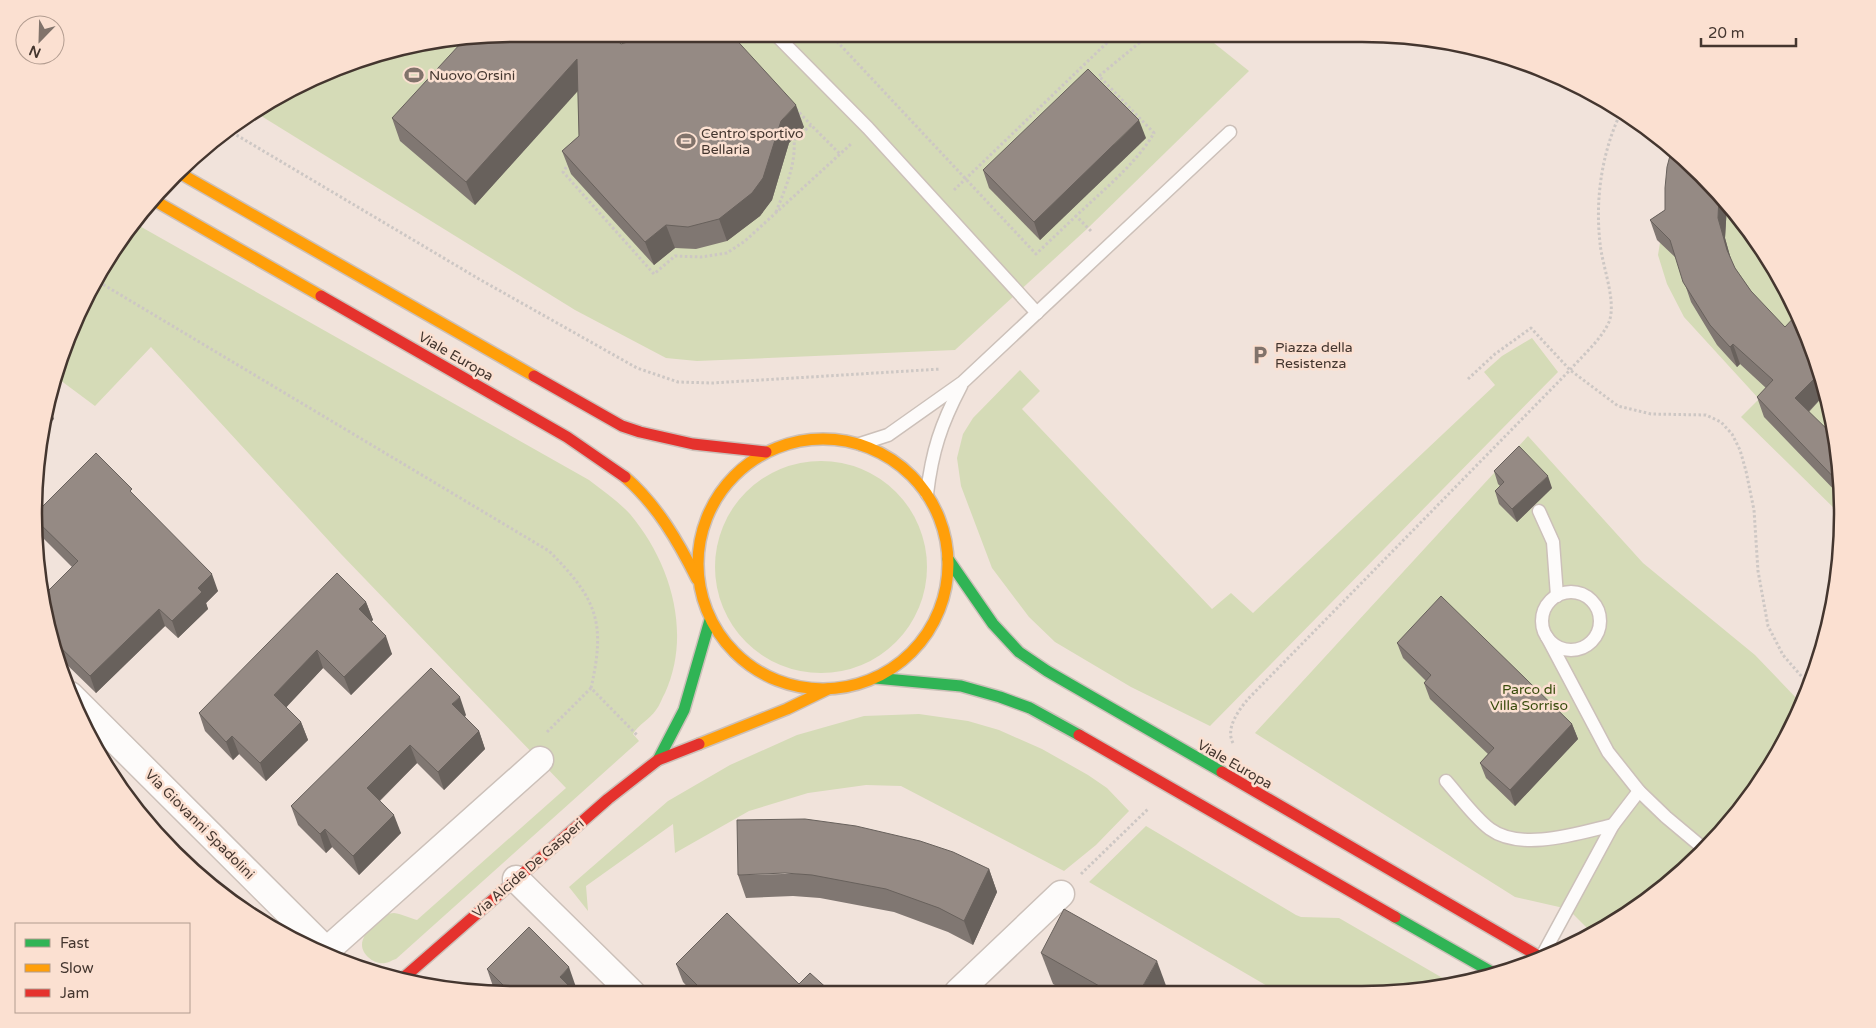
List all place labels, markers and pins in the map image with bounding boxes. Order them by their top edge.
sports icon: Nuovo Orsini [403,64,425,86]
place label: Nuovo Orsini [429,67,515,84]
place label: Centro sportivo Bellaria [701,125,804,158]
sports icon: Centro sportivo Bellaria [675,130,697,152]
place label: Piazza della Resistenza [1275,339,1353,372]
parking icon: Piazza della Resistenza [1249,344,1271,366]

